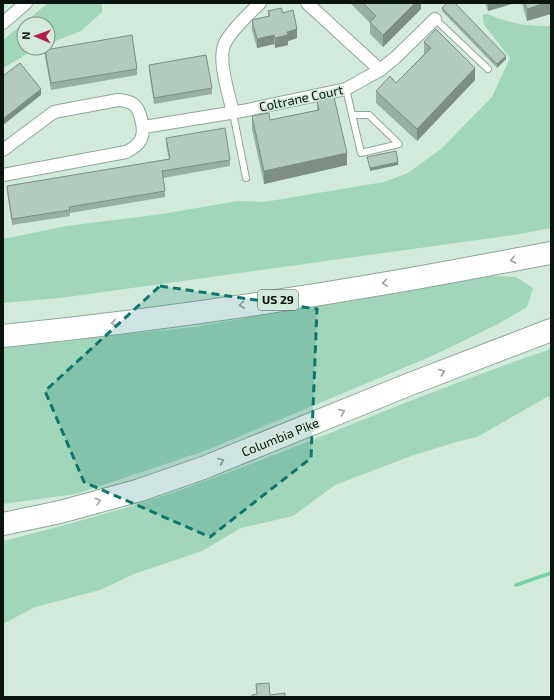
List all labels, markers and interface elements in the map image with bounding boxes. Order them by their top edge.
north arrow [16,16,56,56]
text: N [19,31,32,40]
street label: Coltrane Court [257,81,345,115]
one-way arrow [510,255,516,264]
one-way arrow [382,279,388,287]
road number: US 29 [258,290,298,310]
one-way arrow [239,300,246,309]
one-way arrow [111,318,117,327]
one-way arrow [438,368,445,376]
one-way arrow [338,408,345,416]
street label: Columbia Pike [239,414,321,460]
one-way arrow [218,457,225,465]
one-way arrow [94,497,101,506]

